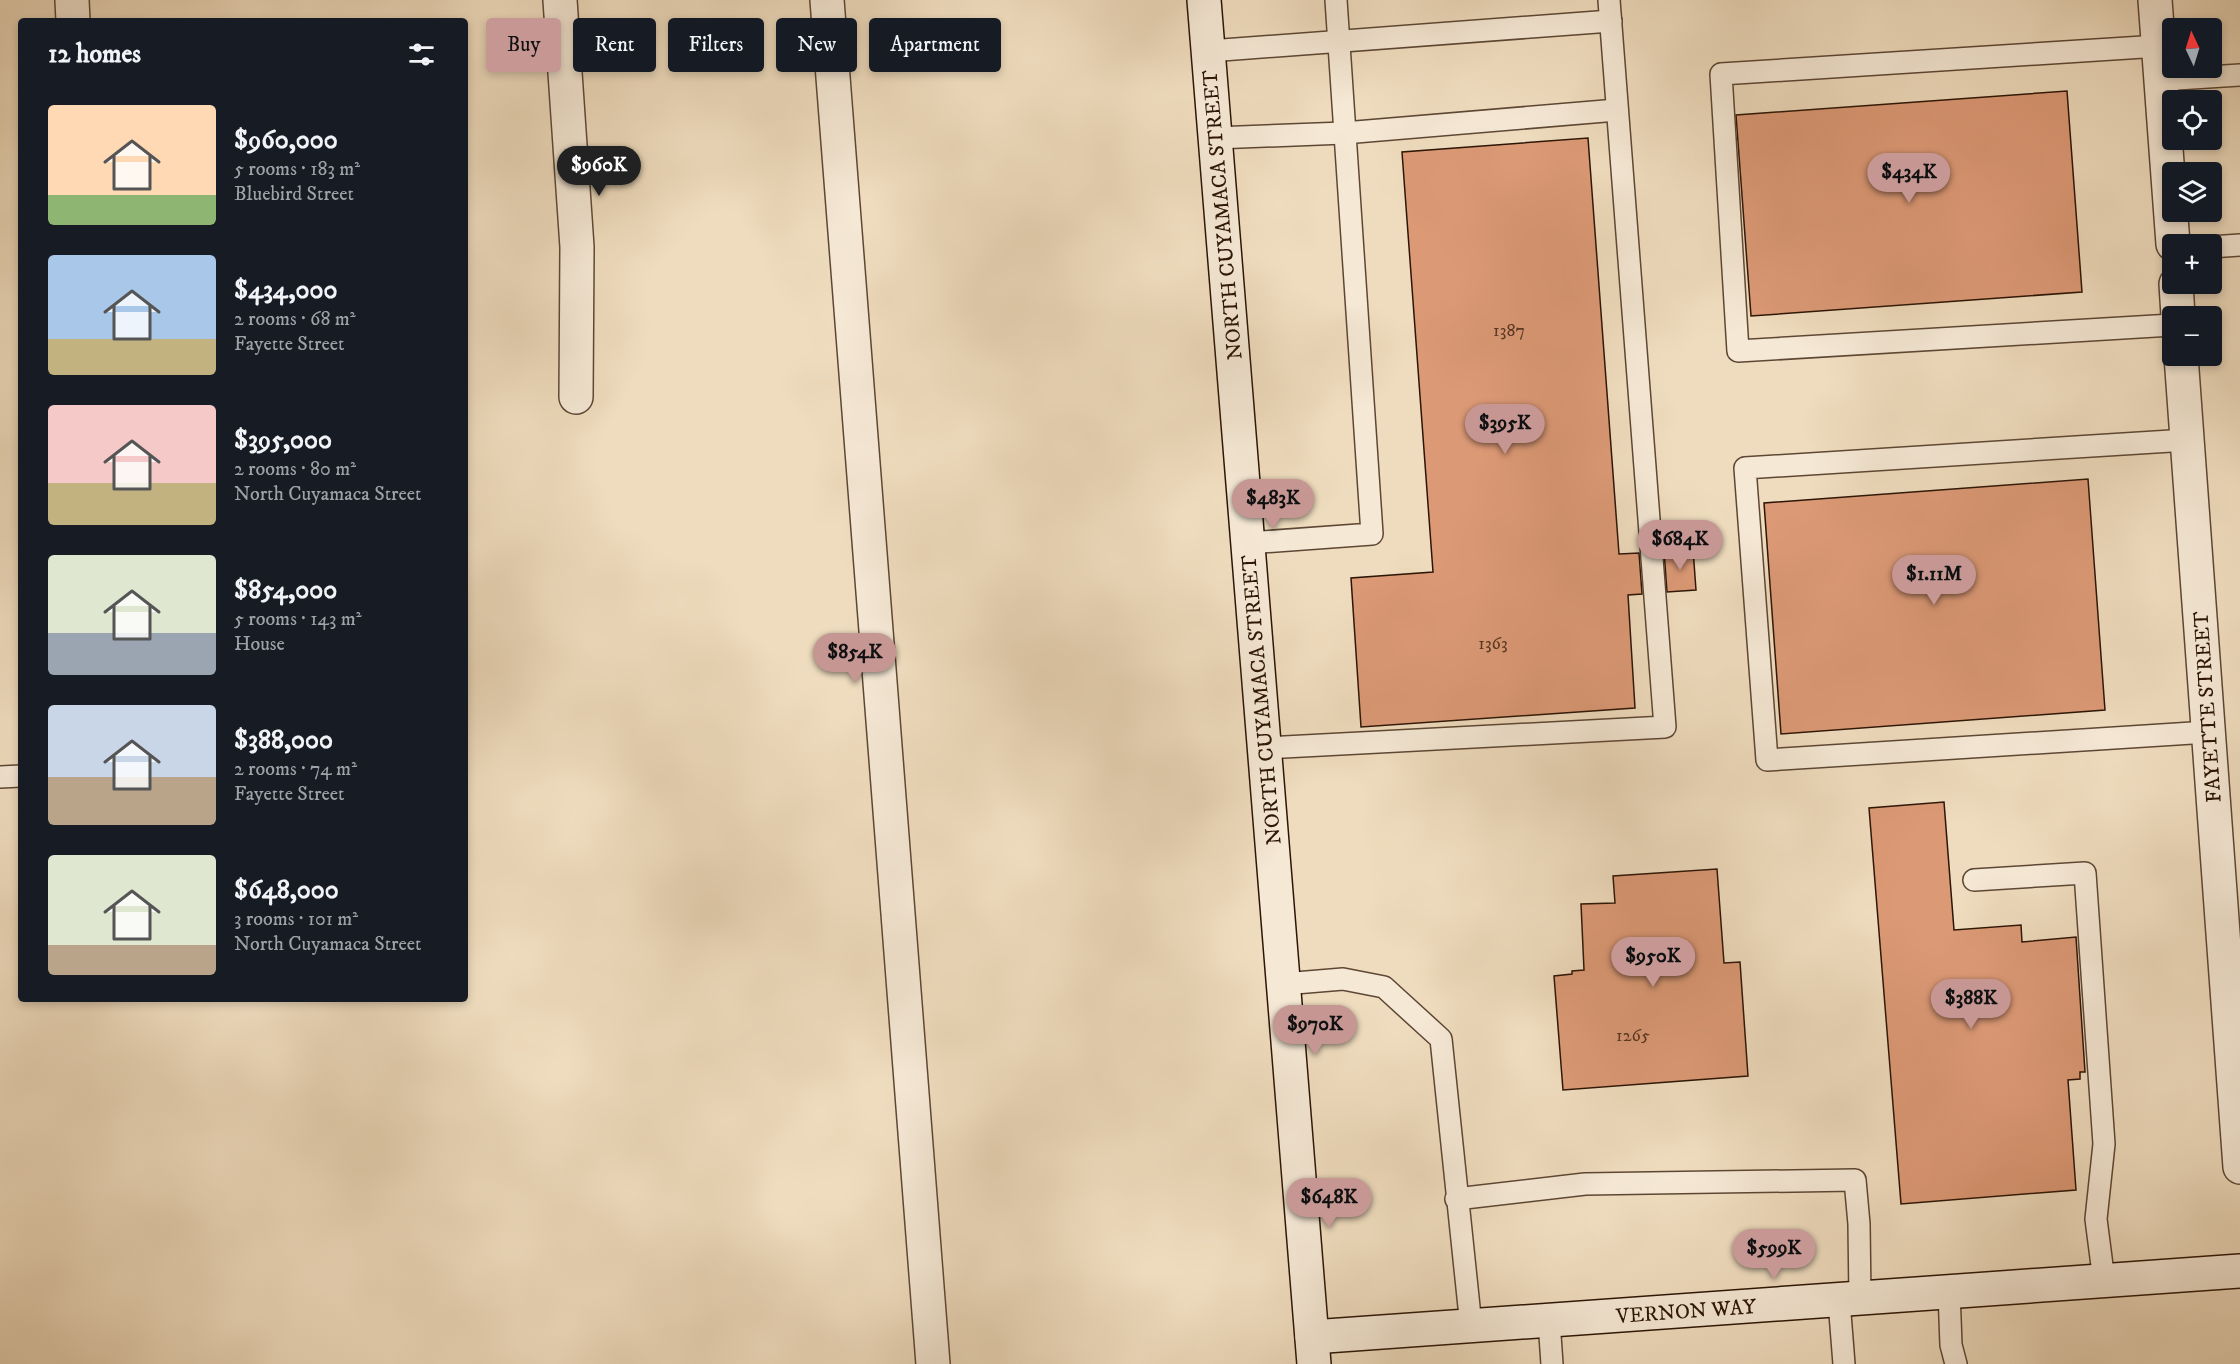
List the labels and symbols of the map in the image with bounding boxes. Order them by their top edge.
north arrow [2162,18,2222,78]
street label: NORTH CUYAMACA STREET [1197,69,1249,361]
pin: $960K [557,146,641,197]
pin: $434K [1867,153,1951,204]
house number: 1387 [1493,320,1525,342]
pin: $395K [1463,404,1547,455]
pin: $483K [1231,479,1315,530]
pin: $684K [1638,520,1722,571]
street label: NORTH CUYAMACA STREET [1236,554,1288,846]
pin: $1.11M [1885,555,1983,606]
street label: FAYETTE STREET [2188,610,2228,804]
pin: $854K [813,633,897,684]
house number: 1363 [1478,633,1508,655]
pin: $950K [1611,937,1695,988]
pin: $388K [1929,979,2013,1030]
pin: $970K [1273,1005,1357,1056]
house number: 1265 [1616,1025,1650,1047]
pin: $648K [1287,1178,1371,1229]
pin: $599K [1732,1229,1816,1280]
street label: VERNON WAY [1614,1294,1758,1330]

